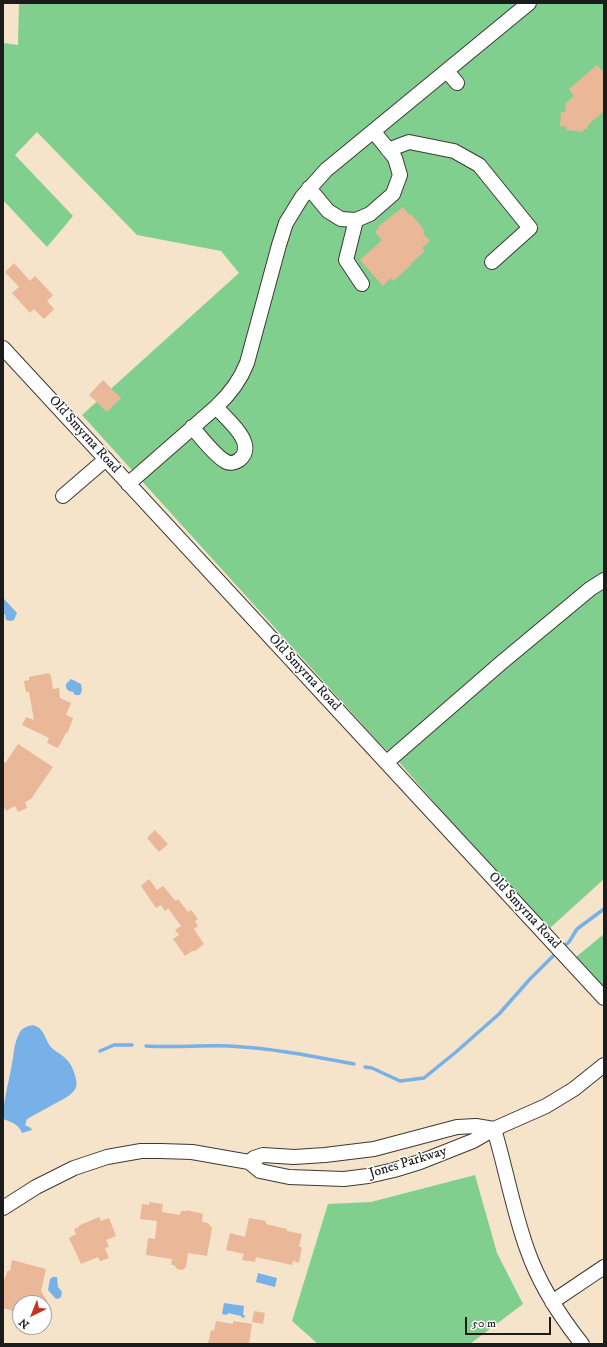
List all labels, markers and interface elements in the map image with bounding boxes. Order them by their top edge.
street label: Old Smyrna Road [45,393,123,477]
street label: Old Smyrna Road [264,631,344,715]
street label: Old Smyrna Road [484,869,564,953]
street label: Jones Parkway [367,1143,449,1183]
north arrow [12,1295,52,1335]
scale bar [467,1309,553,1335]
text: N [16,1315,33,1331]
text: 50 m [472,1316,496,1331]

